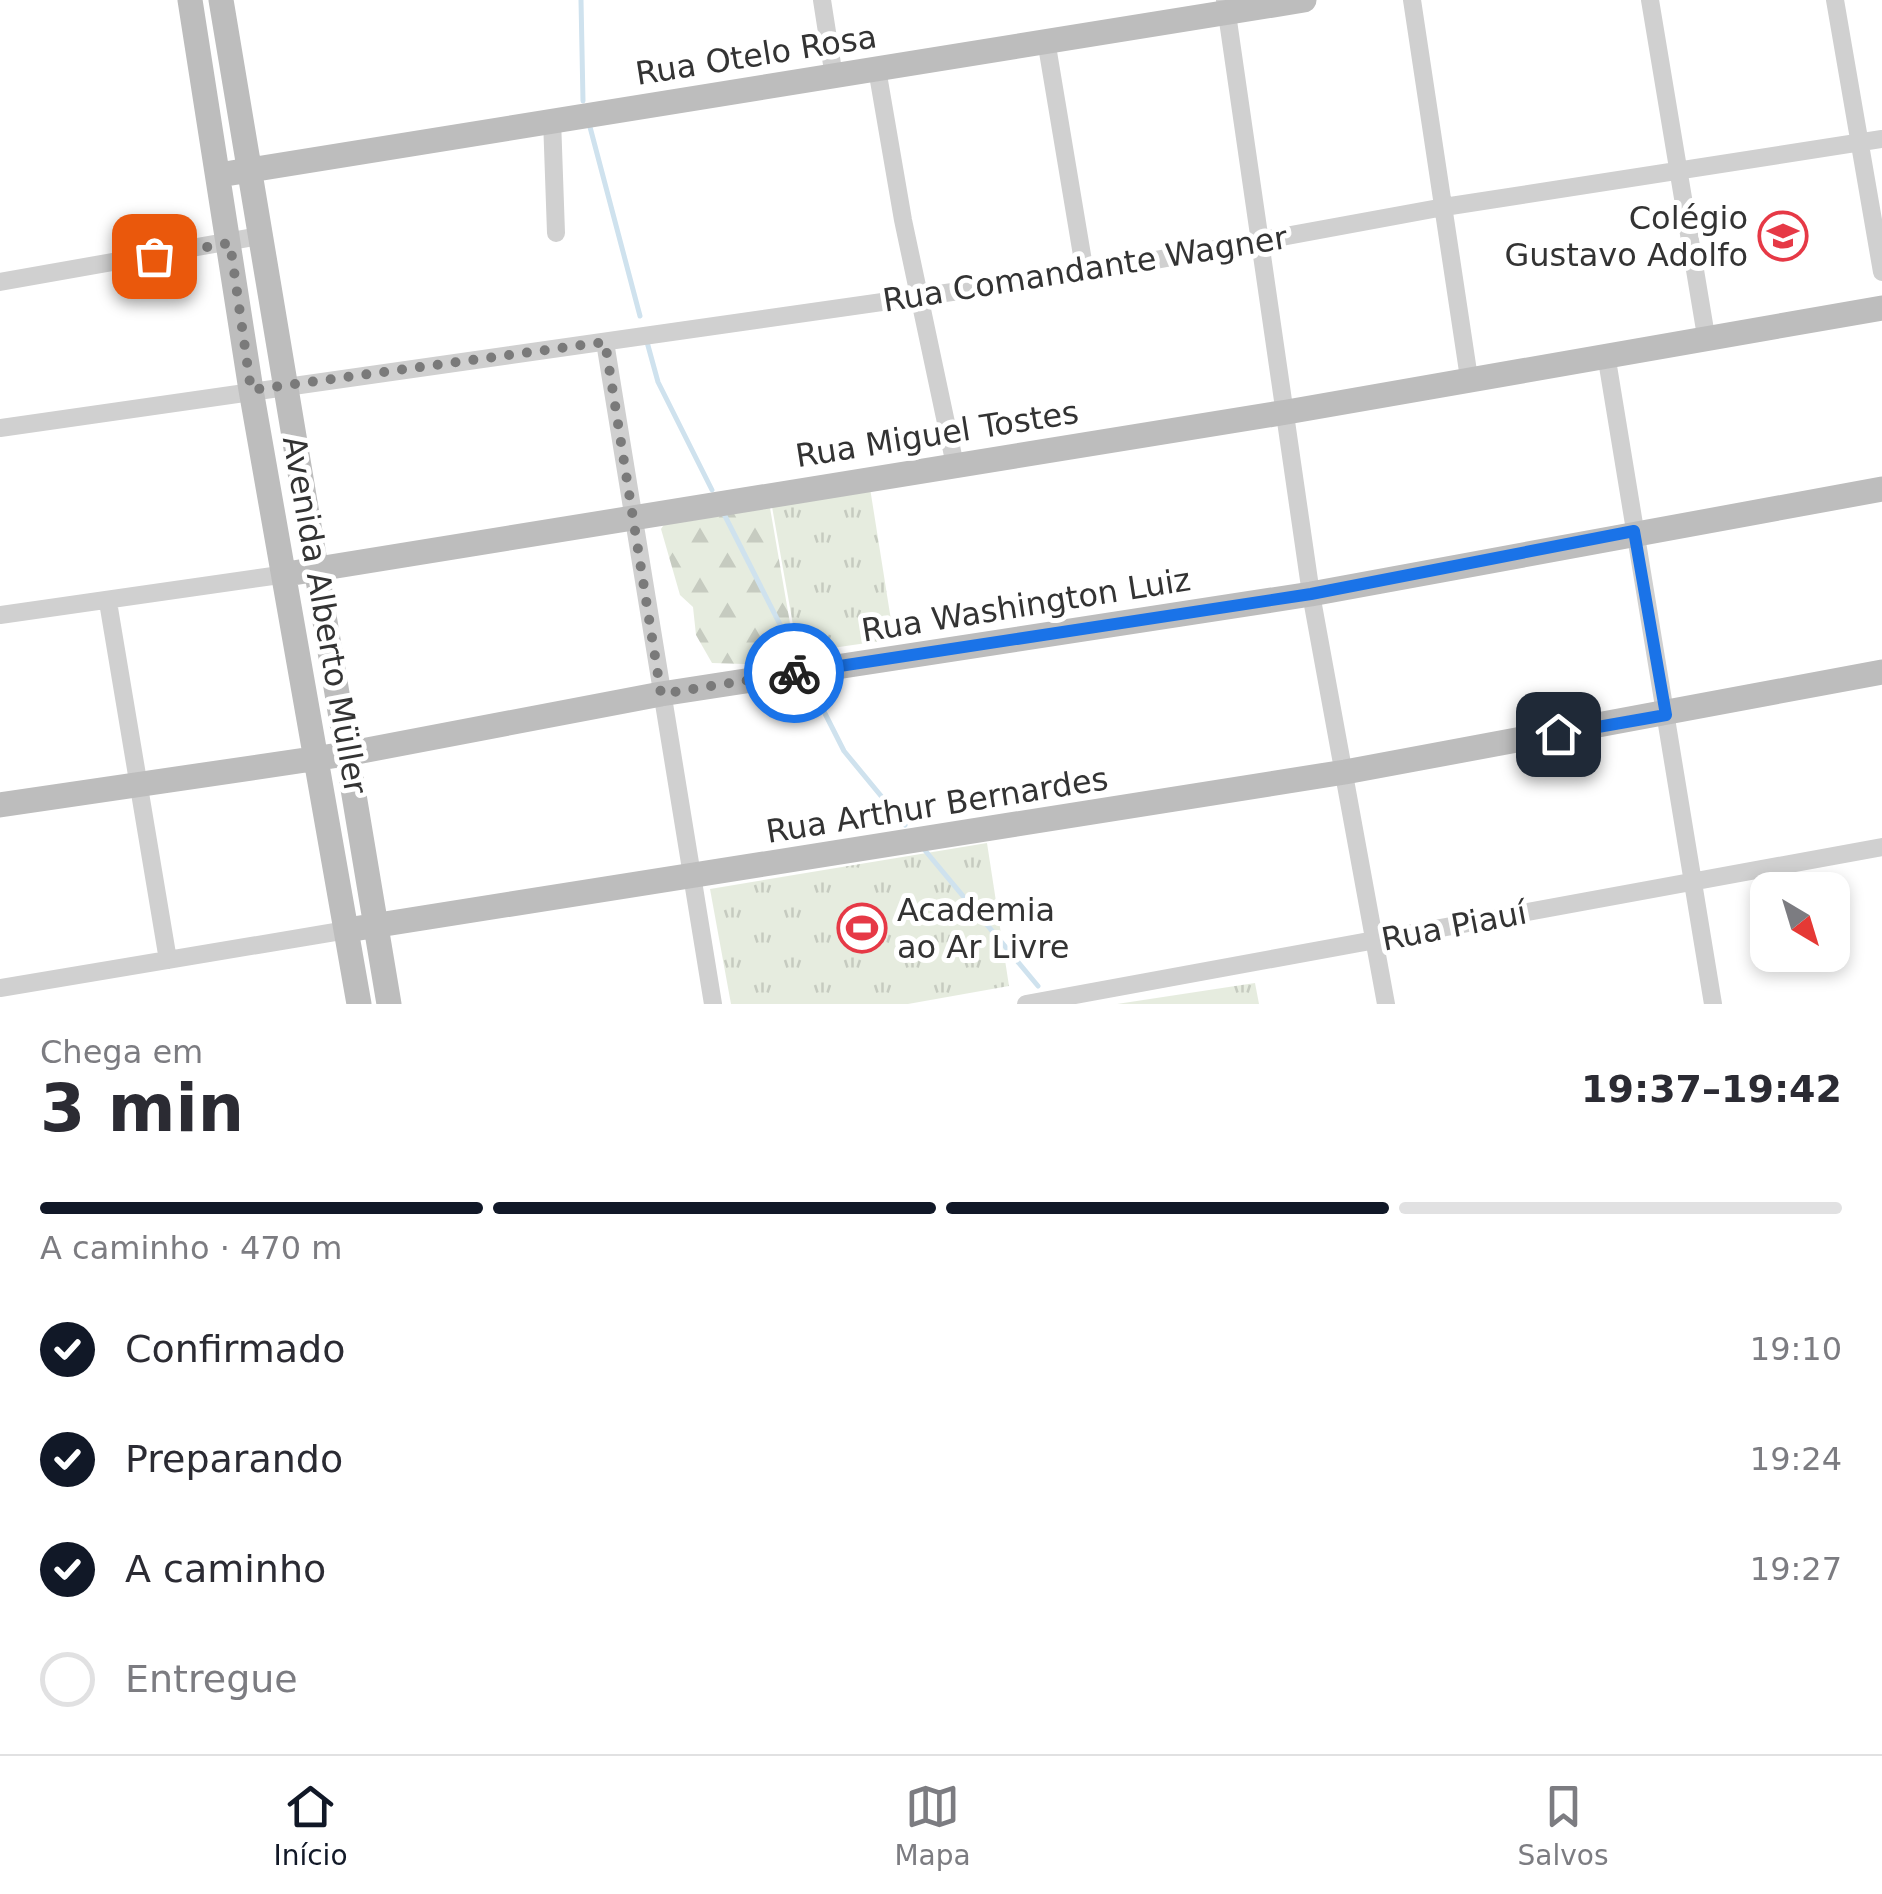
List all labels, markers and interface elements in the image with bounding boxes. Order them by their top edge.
street label: Rua Otelo Rosa [633,17,879,93]
place label: Colégio Gustavo Adolfo [1504,199,1748,274]
school or university icon: Colégio Gustavo Adolfo [1757,210,1809,262]
pin [112,214,197,299]
street label: Rua Comandante Wagner [880,218,1291,320]
icon: bag [127,229,182,284]
street label: Rua Miguel Tostes [793,393,1081,475]
street label: Avenida Alberto Müller [275,433,375,798]
street label: Rua Washington Luiz [859,560,1193,650]
courier [744,623,844,723]
icon: bike [767,646,822,701]
pin [1516,692,1601,777]
icon: home [1531,707,1586,762]
street label: Rua Arthur Bernardes [763,759,1111,851]
north arrow [1750,872,1850,972]
map controls [1750,872,1850,972]
place label: Academia ao Ar Livre [897,891,1069,966]
street label: Rua Piauí [1378,893,1531,959]
sports icon: Academia ao Ar Livre [836,902,888,954]
text: Chega em [40,1033,203,1071]
text: 19:37–19:42 [1581,1067,1842,1111]
text: 3 min [40,1071,244,1146]
text: A caminho · 470 m [40,1229,342,1267]
icon: check [40,1322,95,1377]
text: Confirmado [125,1327,345,1371]
text: 19:10 [1750,1330,1842,1368]
icon: check [40,1432,95,1487]
text: Preparando [125,1437,343,1481]
text: 19:24 [1750,1440,1842,1478]
icon: check [40,1542,95,1597]
text: A caminho [125,1547,326,1591]
text: 19:27 [1750,1550,1842,1588]
text: Entregue [125,1657,298,1701]
tab: Início [273,1779,348,1872]
tab: Mapa [894,1779,971,1872]
tab: Salvos [1518,1779,1609,1872]

